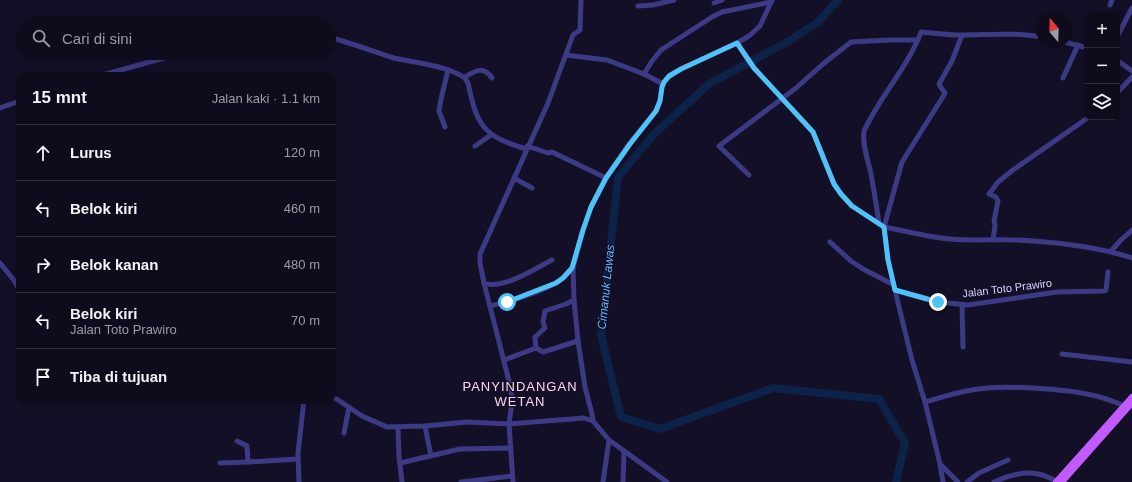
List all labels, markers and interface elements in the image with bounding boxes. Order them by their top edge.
north arrow [1036,12,1072,48]
map controls [1084,12,1120,120]
button: + [1084,12,1120,48]
search box [16,16,336,60]
icon: search [30,27,52,49]
text: Cari di sini [62,30,132,47]
button: − [1084,48,1120,84]
button: layers [1084,84,1120,120]
text: 15 mnt [32,88,87,107]
text: Jalan kaki · 1.1 km [212,91,320,106]
icon: ahead [32,142,54,164]
text: Lurus [70,144,112,161]
text: 120 m [284,145,320,160]
icon: left [32,198,54,220]
text: Belok kiri [70,200,138,217]
text: 460 m [284,201,320,216]
water label: Cimanuk Lawas [595,244,617,330]
icon: right [32,254,54,276]
text: Belok kanan [70,256,158,273]
text: 480 m [284,257,320,272]
street label: Jalan Toto Prawiro [961,277,1053,299]
route start [498,293,516,311]
route end [929,293,947,311]
text: Belok kiri [70,305,138,322]
icon: left [32,310,54,332]
text: 70 m [291,313,320,328]
text: Jalan Toto Prawiro [70,322,177,337]
icon: arrive [32,366,54,388]
text: Tiba di tujuan [70,368,167,385]
district label: PANYINDANGAN WETAN [462,379,578,409]

